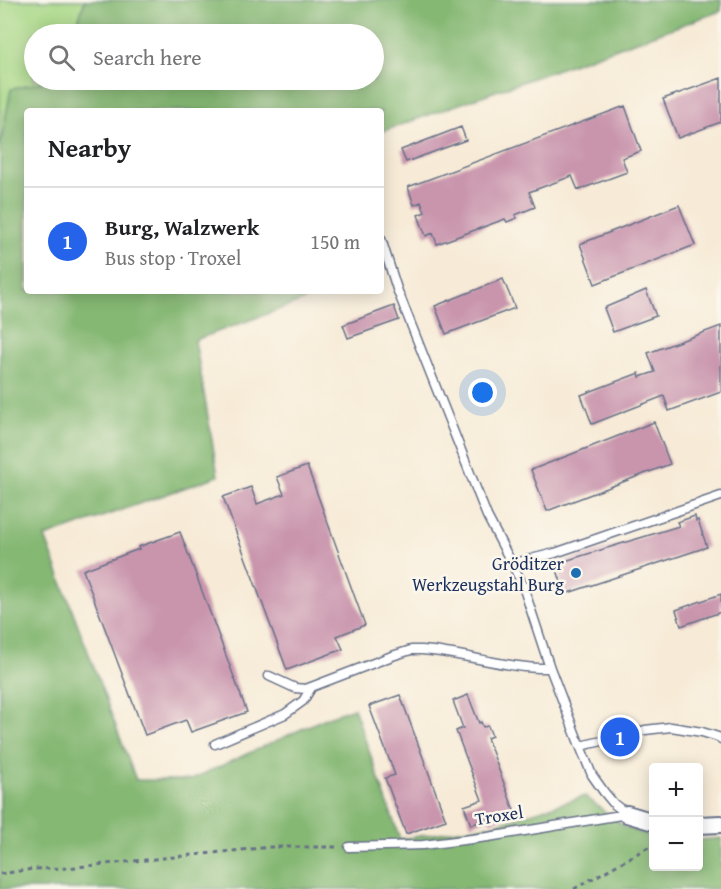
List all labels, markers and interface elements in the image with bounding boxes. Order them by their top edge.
search box [24,24,384,90]
icon: search [45,41,78,74]
text: Search here [93,41,202,73]
text: Nearby [48,128,131,167]
text: Burg, Walzwerk [105,211,259,243]
text: 1 [62,227,73,256]
text: 150 m [310,227,360,256]
text: Bus stop · Troxel [105,243,241,272]
your location [468,378,497,407]
place label: Gröditzer Werkzeugstahl Burg [412,550,565,598]
marker: Gröditzer Werkzeugstahl Burg [569,566,583,580]
pin: 1 [600,714,640,760]
map controls [649,763,703,871]
button: + [649,763,703,817]
street label: Troxel [473,798,525,832]
button: − [649,817,703,871]

